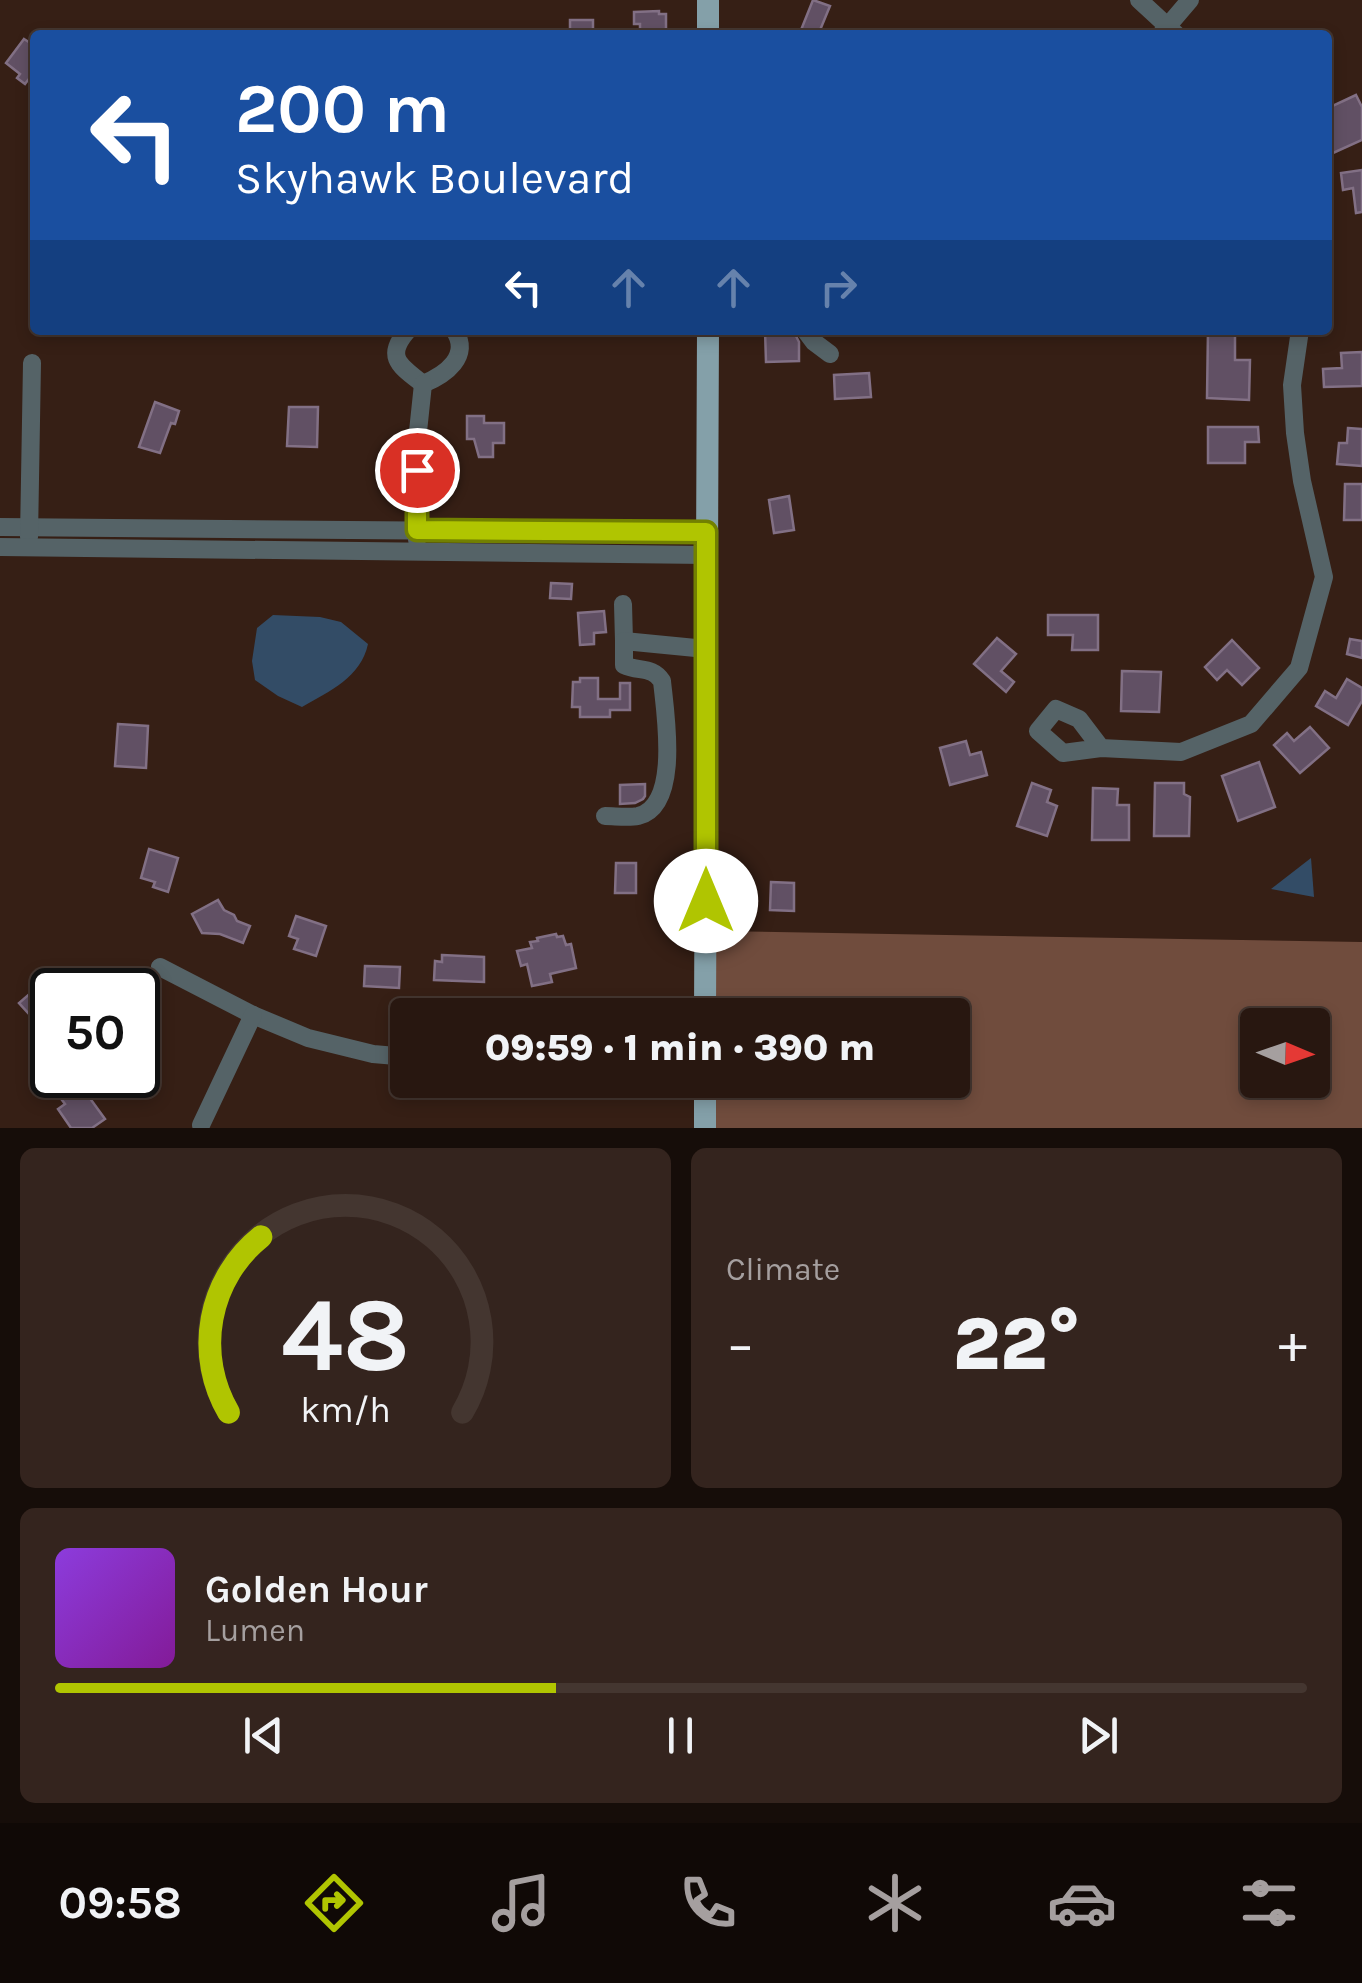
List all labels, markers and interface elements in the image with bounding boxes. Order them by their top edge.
text: 200 m [235,68,450,150]
icon: left [70,70,200,200]
text: Skyhawk Boulevard [235,152,634,204]
icon: left [496,260,551,315]
icon: ahead [601,260,656,315]
icon: ahead [706,260,761,315]
icon: right [811,260,866,315]
pin [375,428,460,513]
icon: arrive [390,443,445,498]
position arrow [654,849,758,953]
speed limit sign: 50 [30,968,160,1098]
north arrow [1240,1008,1330,1098]
map controls [1240,1008,1330,1098]
text: 09:59 · 1 min · 390 m [485,1025,875,1070]
text: Climate [726,1251,840,1288]
text: 48 [281,1275,410,1396]
text: 22° [953,1300,1080,1388]
text: − [726,1312,755,1376]
text: + [1278,1312,1307,1376]
text: km/h [300,1389,391,1431]
text: Golden Hour [205,1567,428,1612]
text: Lumen [205,1612,305,1649]
icon: previous [236,1708,291,1763]
icon: pause [653,1708,708,1763]
icon: next [1071,1708,1126,1763]
icon: directions [299,1868,369,1938]
icon: music [486,1868,556,1938]
icon: phone [673,1868,743,1938]
icon: climate [860,1868,930,1938]
icon: car [1047,1868,1117,1938]
icon: filters [1234,1868,1304,1938]
text: 09:58 [58,1877,182,1929]

